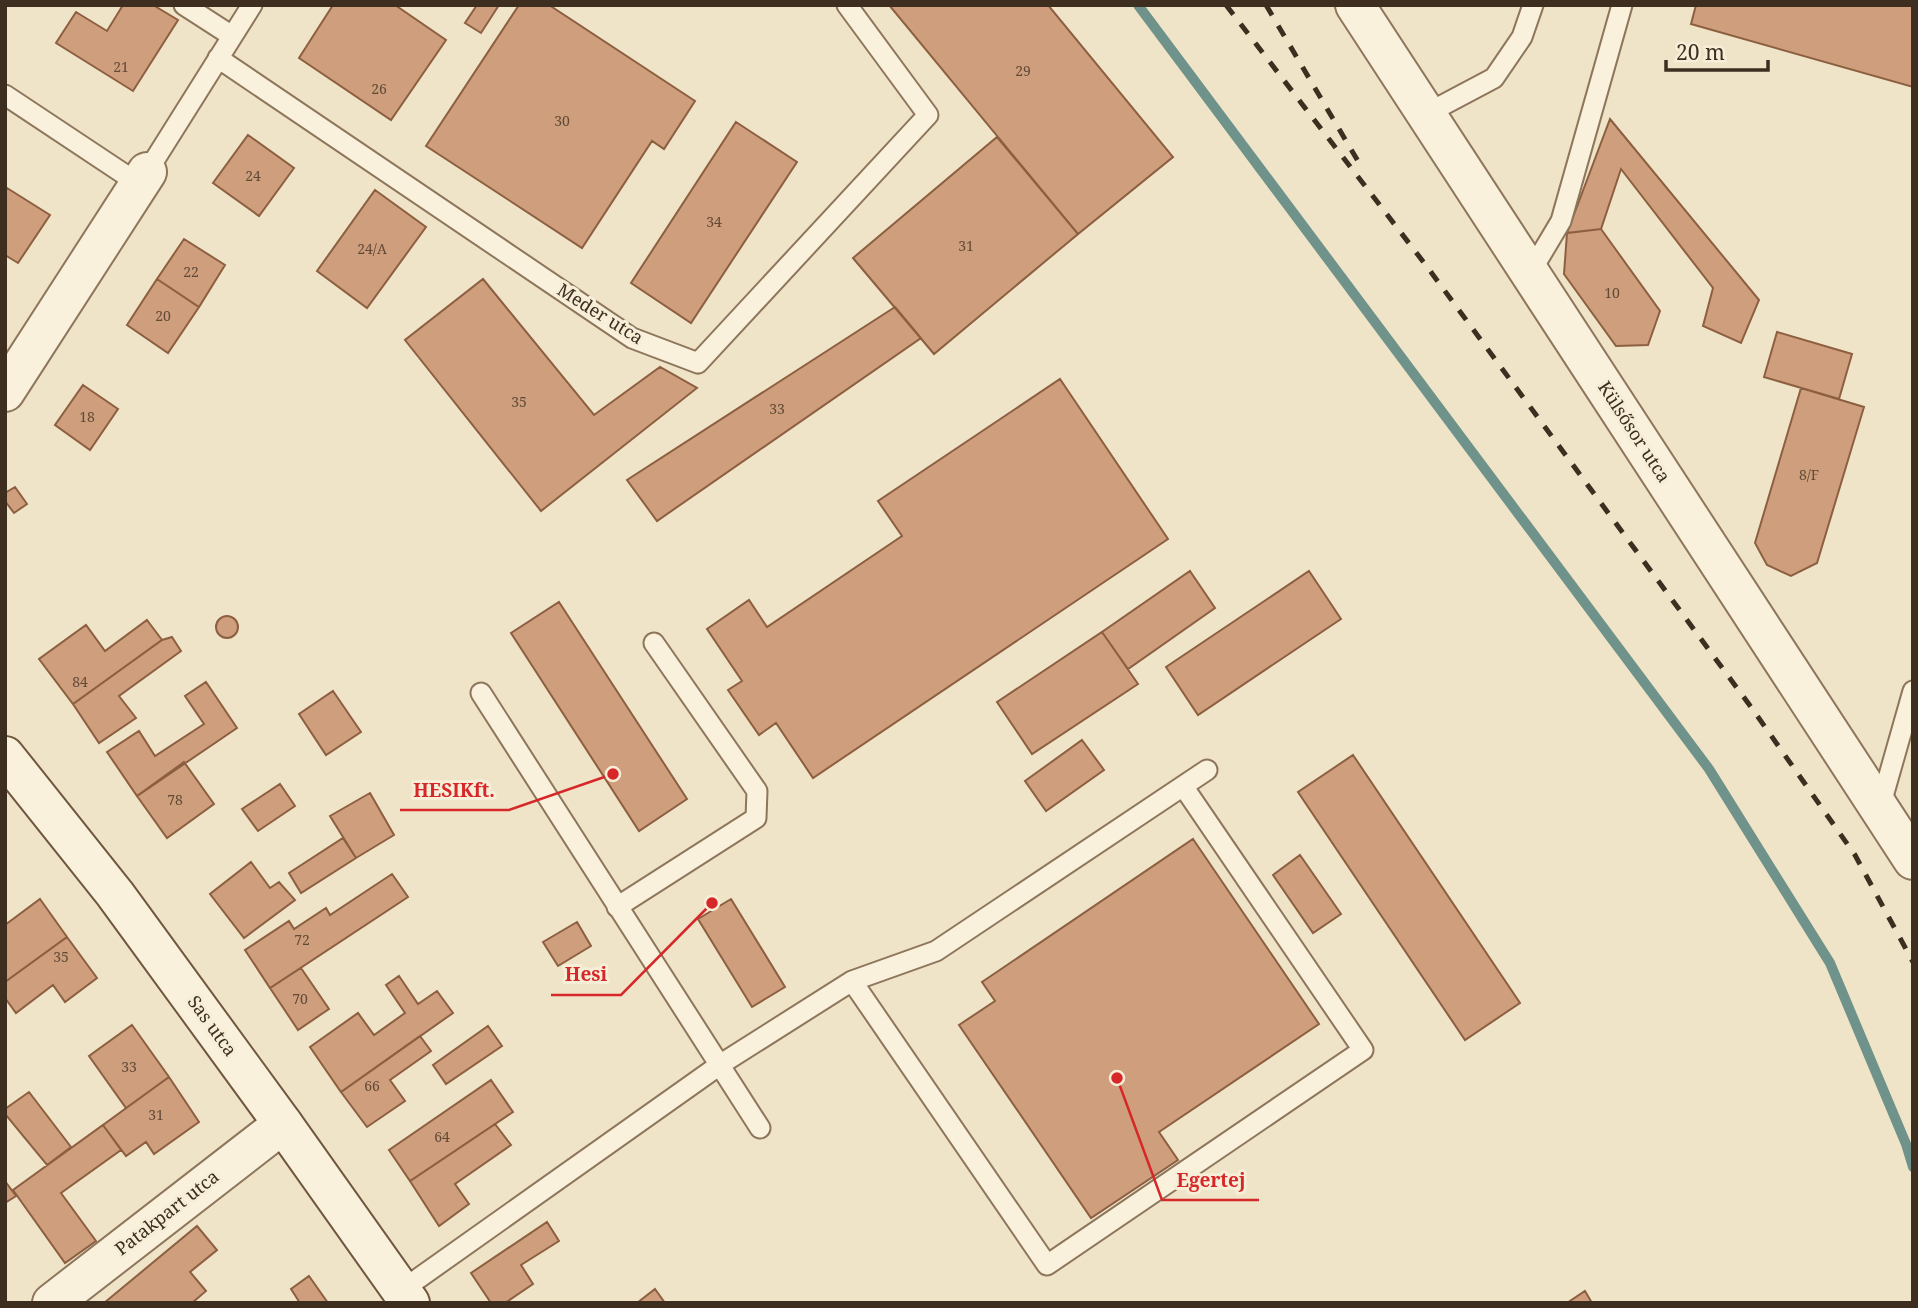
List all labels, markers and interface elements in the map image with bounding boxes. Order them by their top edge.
scale bar [1666,28,1768,72]
text: 20 m [1676,38,1725,66]
house number: 21 [113,57,129,76]
house number: 29 [1015,61,1031,80]
house number: 26 [371,79,387,98]
house number: 30 [554,111,570,130]
house number: 24 [245,166,261,185]
house number: 34 [706,212,722,231]
house number: 31 [958,236,974,255]
house number: 24/A [357,239,387,258]
house number: 22 [183,262,199,281]
street label: Meder utca [553,277,648,349]
house number: 10 [1604,283,1620,302]
house number: 20 [155,306,171,325]
street label: Külsősor utca [1593,376,1677,487]
house number: 35 [511,392,527,411]
house number: 33 [769,399,785,418]
house number: 18 [79,407,95,426]
house number: 8/F [1799,465,1819,484]
house number: 84 [72,672,88,691]
callout: HESIKft. [400,770,509,810]
text: HESIKft. [413,777,495,803]
house number: 78 [167,790,183,809]
house number: 72 [294,930,310,949]
house number: 35 [53,947,69,966]
callout: Hesi [551,955,621,995]
text: Hesi [565,961,607,987]
house number: 70 [292,989,308,1008]
street label: Sas utca [183,990,243,1061]
house number: 33 [121,1057,137,1076]
house number: 66 [364,1076,380,1095]
house number: 31 [148,1105,164,1124]
house number: 64 [434,1127,450,1146]
callout: Egertej [1162,1160,1259,1200]
street label: Patakpart utca [110,1164,223,1260]
text: Egertej [1177,1167,1245,1193]

